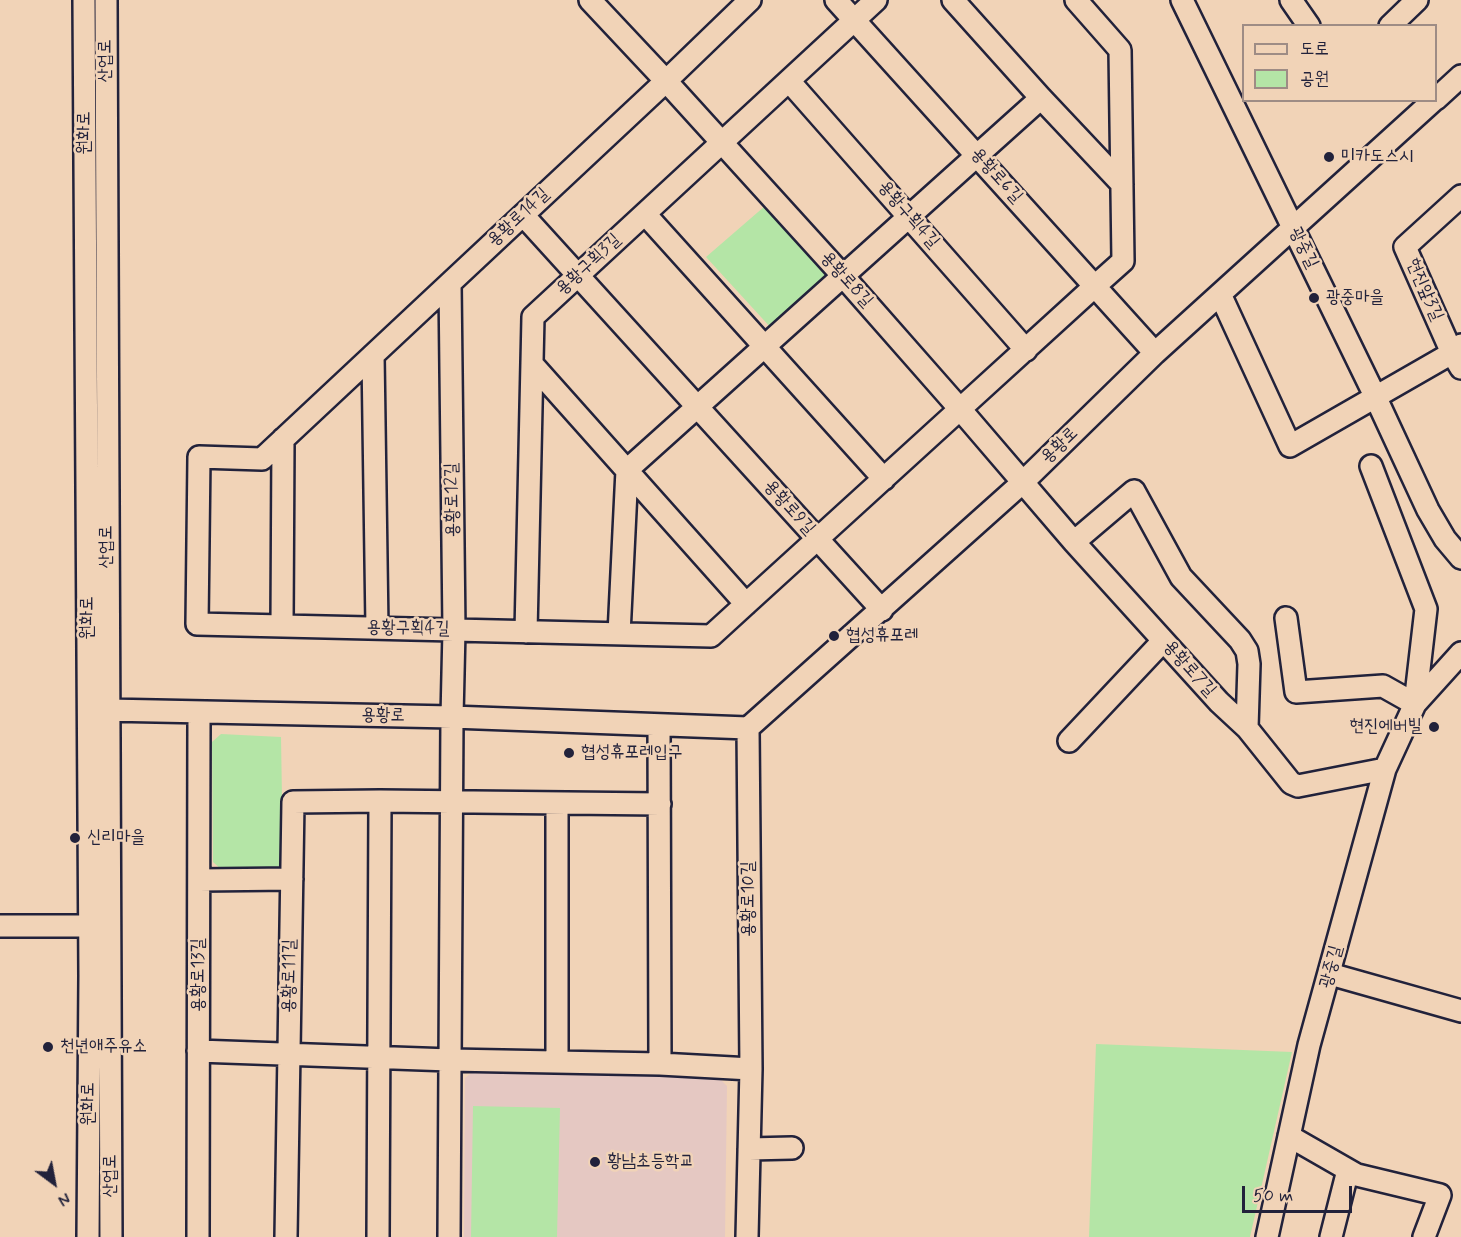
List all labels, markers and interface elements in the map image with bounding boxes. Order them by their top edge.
legend [1242,24,1437,102]
text: 도로 [1300,37,1329,61]
street label: 산업로 [95,39,117,83]
text: 공원 [1300,67,1329,91]
street label: 원화로 [74,111,96,155]
street label: 용황로6길 [966,144,1026,208]
place label: 미카도스시 [1341,146,1413,168]
marker: 미카도스시 [1322,150,1336,164]
street label: 용황구획4길 [873,177,943,253]
street label: 용황로14길 [484,184,554,252]
street label: 광중길 [1284,224,1322,272]
street label: 용황구획3길 [552,230,626,300]
street label: 용황로8길 [815,247,877,313]
street label: 현진앞3길 [1401,255,1447,325]
place label: 광중마을 [1326,287,1384,309]
marker: 광중마을 [1307,291,1321,305]
street label: 용황로 [1037,423,1083,469]
street label: 용황로12길 [442,462,464,538]
street label: 용황로9길 [759,476,819,540]
street label: 산업로 [96,525,118,569]
street label: 원화로 [77,596,99,640]
street label: 용황구획4길 [366,617,450,641]
place label: 협성휴포레 [846,625,918,647]
marker: 협성휴포레 [827,629,841,643]
street label: 용황로7길 [1158,636,1220,702]
street label: 용황로 [361,705,405,727]
place label: 현진에버빌 [1350,716,1422,738]
marker: 현진에버빌 [1427,720,1441,734]
place label: 협성휴포레입구 [581,742,682,764]
marker: 협성휴포레입구 [562,746,576,760]
place label: 신리마을 [87,827,145,849]
marker: 신리마을 [68,831,82,845]
street label: 용황로10길 [738,861,760,937]
street label: 용황로13길 [188,938,210,1012]
street label: 용황로11길 [279,939,301,1013]
street label: 광중길 [1316,943,1348,991]
place label: 천년애주유소 [60,1036,147,1058]
marker: 천년애주유소 [41,1040,55,1054]
street label: 원화로 [78,1082,100,1126]
place label: 황남초등학교 [607,1151,694,1173]
north arrow [24,1153,84,1213]
street label: 산업로 [100,1154,122,1198]
marker: 황남초등학교 [588,1155,602,1169]
scale bar [1245,1174,1354,1212]
text: 50 m [1253,1184,1293,1208]
text: N [54,1187,74,1210]

